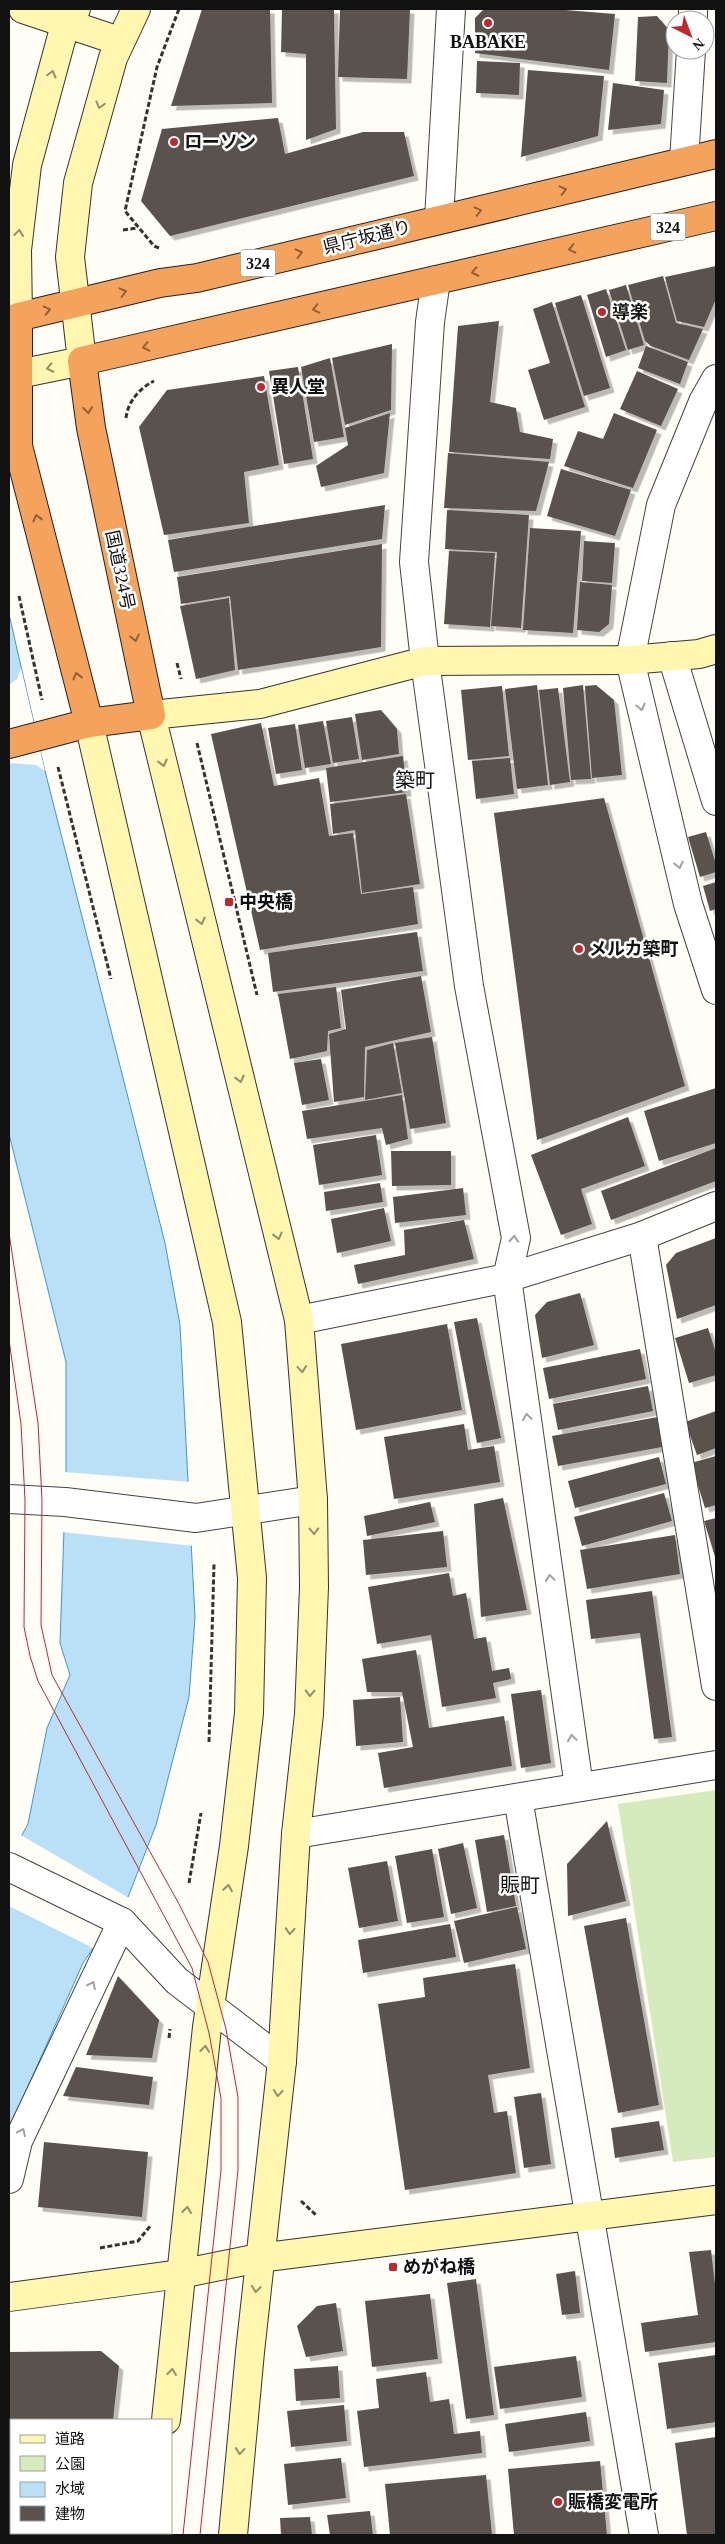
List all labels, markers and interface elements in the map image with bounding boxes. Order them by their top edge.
north arrow [665,10,715,60]
marker: BABAKE [482,17,494,29]
place label: BABAKE [450,32,526,52]
text: N [690,35,707,53]
one-way arrow [46,70,57,79]
one-way arrow [95,100,106,109]
place label: ローソン [184,132,256,152]
marker: ローソン [168,136,180,148]
one-way arrow [559,185,568,196]
one-way arrow [473,206,482,216]
road number: 324 [650,213,686,240]
street label: 県庁坂通り [321,216,413,258]
one-way arrow [14,229,24,237]
one-way arrow [568,243,577,254]
one-way arrow [294,248,303,259]
road number: 324 [240,250,276,276]
one-way arrow [470,266,479,277]
one-way arrow [118,287,127,298]
place label: 導楽 [612,302,648,322]
one-way arrow [312,303,321,314]
one-way arrow [42,305,51,316]
marker: 導楽 [596,306,608,318]
one-way arrow [141,341,150,352]
one-way arrow [46,362,55,373]
place label: 異人堂 [271,377,325,397]
marker: 異人堂 [255,381,267,393]
one-way arrow [82,406,93,414]
one-way arrow [32,514,43,523]
street label: 国道324号 [102,528,138,612]
one-way arrow [129,633,139,642]
one-way arrow [72,671,83,680]
one-way arrow [635,703,646,712]
one-way arrow [157,758,168,767]
district label: 築町 [395,769,435,791]
one-way arrow [673,861,684,870]
place label: 中央橋 [239,892,293,912]
marker: 中央橋 [223,896,235,908]
one-way arrow [195,916,206,925]
place label: メルカ築町 [589,939,678,959]
marker: メルカ築町 [573,943,585,955]
one-way arrow [234,1074,245,1083]
one-way arrow [272,1232,283,1241]
one-way arrow [509,1234,520,1242]
one-way arrow [297,1365,308,1373]
one-way arrow [522,1412,533,1420]
one-way arrow [309,1527,319,1535]
one-way arrow [545,1573,555,1582]
one-way arrow [305,1690,315,1697]
one-way arrow [567,1734,578,1742]
district label: 賑町 [500,1874,540,1896]
one-way arrow [222,1883,233,1891]
one-way arrow [284,1927,295,1935]
one-way arrow [86,1981,96,1990]
one-way arrow [199,2044,210,2052]
one-way arrow [273,2089,284,2097]
one-way arrow [16,2128,26,2137]
one-way arrow [181,2206,192,2214]
place label: めがね橋 [403,2257,475,2277]
marker: めがね橋 [387,2261,399,2273]
one-way arrow [251,2286,262,2294]
one-way arrow [166,2368,177,2376]
legend [10,2419,172,2534]
text: 道路 [55,2431,85,2447]
one-way arrow [235,2447,246,2455]
text: 公園 [55,2456,85,2472]
text: 水域 [55,2481,85,2497]
place label: 賑橋変電所 [568,2492,658,2512]
marker: 賑橋変電所 [552,2496,564,2508]
text: 建物 [55,2506,85,2522]

